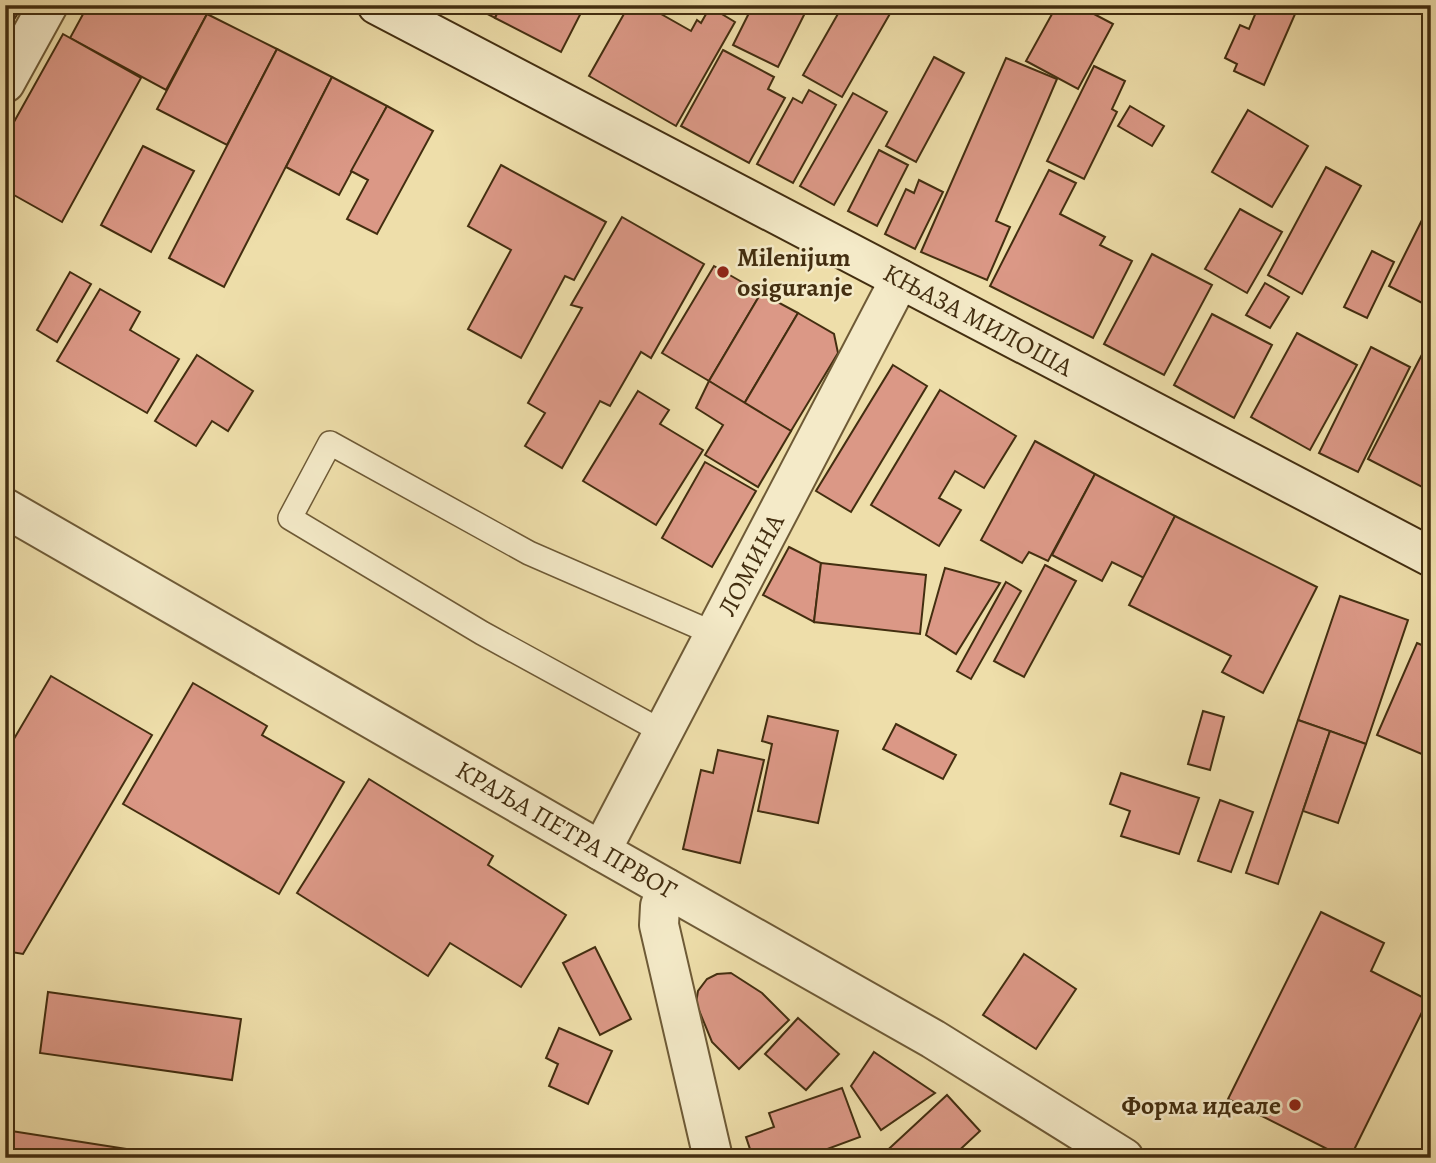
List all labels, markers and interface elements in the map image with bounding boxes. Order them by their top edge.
place label: Milenijum osiguranje [737,240,853,305]
street label: КЊАЗА МИЛОША [877,255,1080,385]
marker: Milenijum osiguranje [715,264,731,280]
street label: ЛОМИНА [709,507,793,622]
street label: КРАЉА ПЕТРА ПРВОГ [449,752,683,908]
place label: Форма идеале [1121,1088,1281,1123]
marker: Форма идеале [1287,1097,1303,1113]

